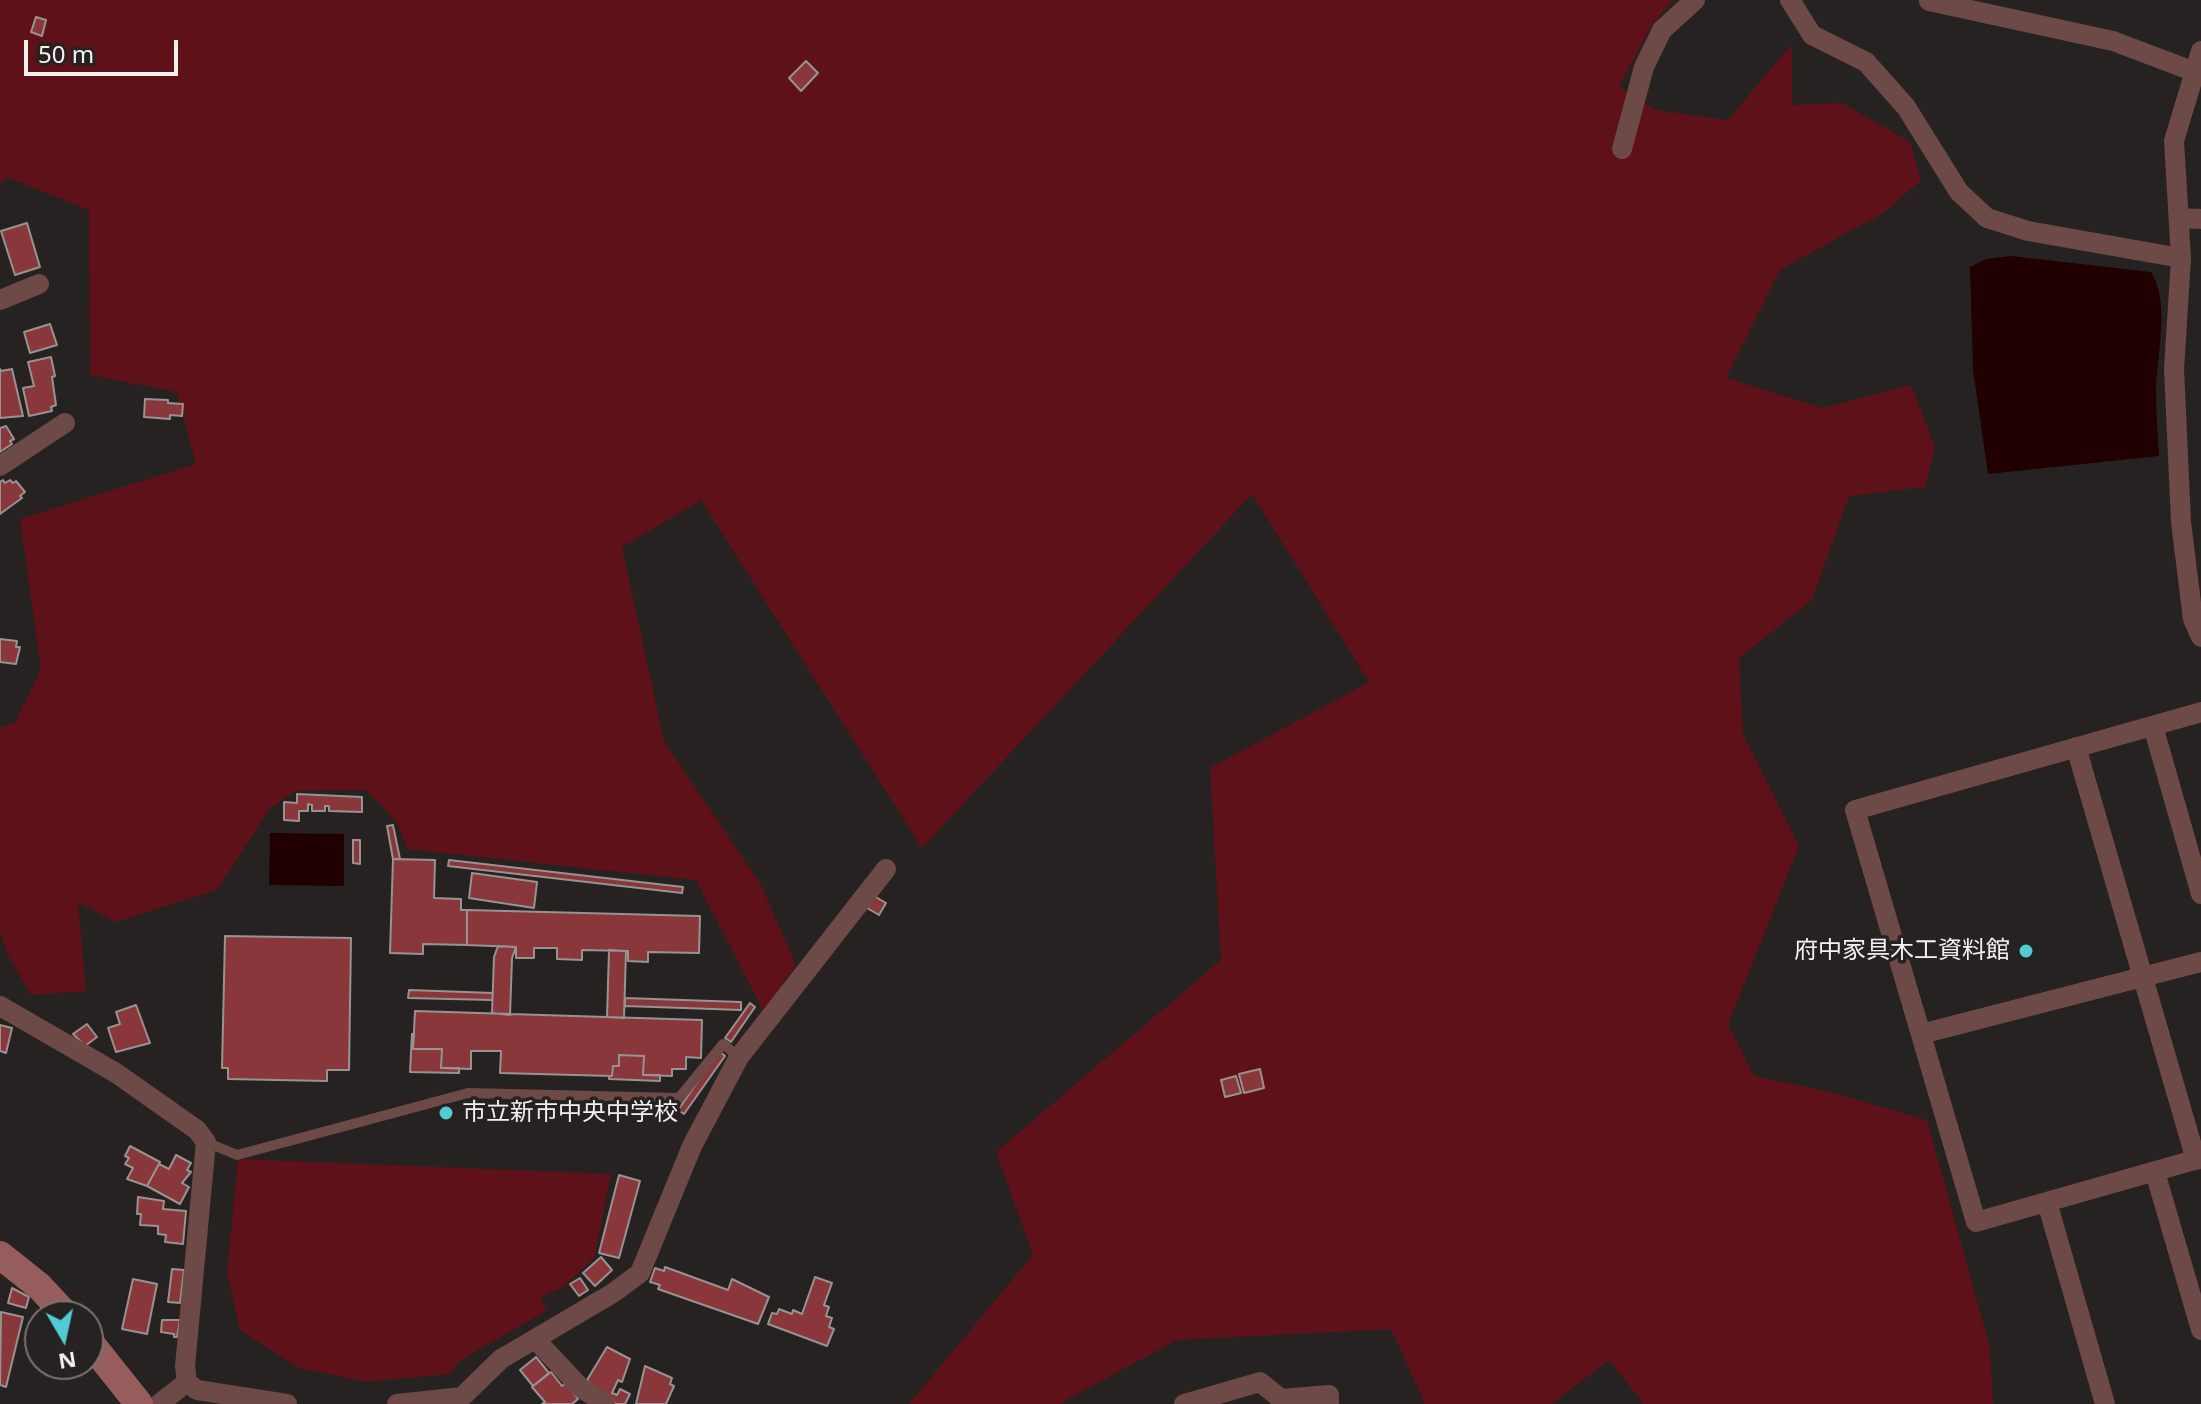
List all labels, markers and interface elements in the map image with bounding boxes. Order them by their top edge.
scale bar [28,24,182,74]
text: 50 m [38,37,94,70]
place label: 府中家具木工資料館 [1794,937,2010,965]
marker: 府中家具木工資料館 [2017,942,2035,960]
place label: 市立新市中央中学校 [462,1099,678,1127]
marker: 市立新市中央中学校 [437,1104,455,1122]
north arrow [24,1300,104,1380]
text: N [56,1346,79,1378]

